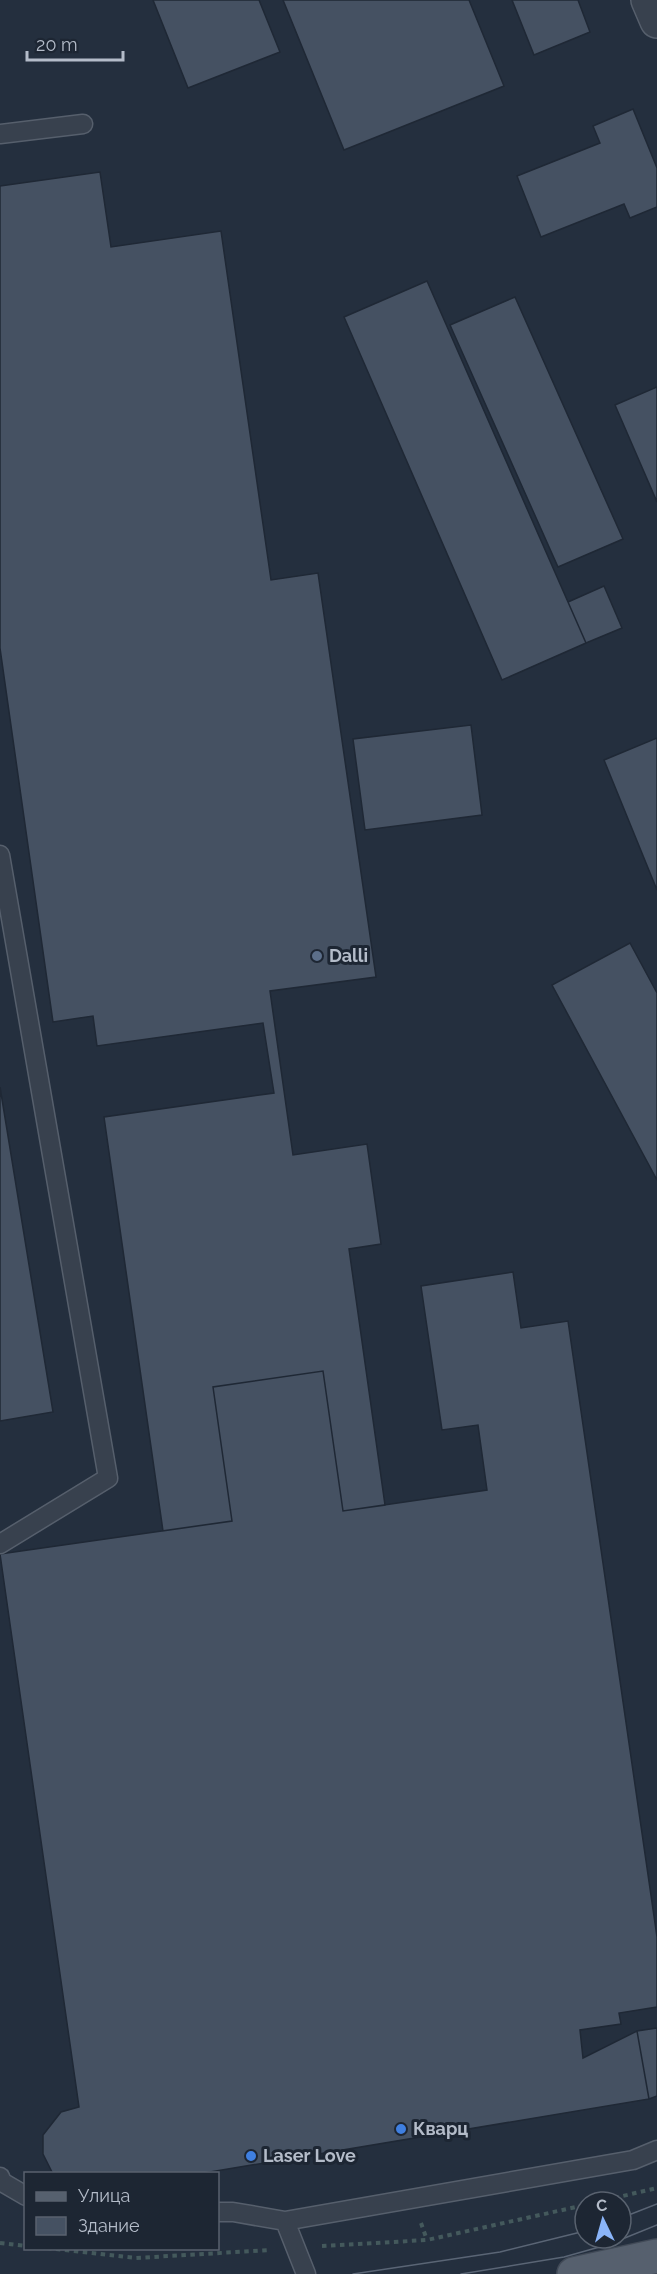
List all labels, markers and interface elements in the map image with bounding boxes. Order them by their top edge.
scale bar [27,24,123,62]
text: 20 m [36,34,78,55]
place label: Dalli [329,945,368,966]
marker: Dalli [310,949,324,963]
place label: Кварц [413,2118,468,2139]
marker: Кварц [394,2122,408,2136]
place label: Laser Love [263,2145,356,2166]
marker: Laser Love [244,2149,258,2163]
legend [24,2172,219,2250]
text: Улица [78,2185,130,2206]
north arrow [573,2190,633,2250]
text: С [595,2196,608,2215]
text: Здание [78,2215,140,2236]

